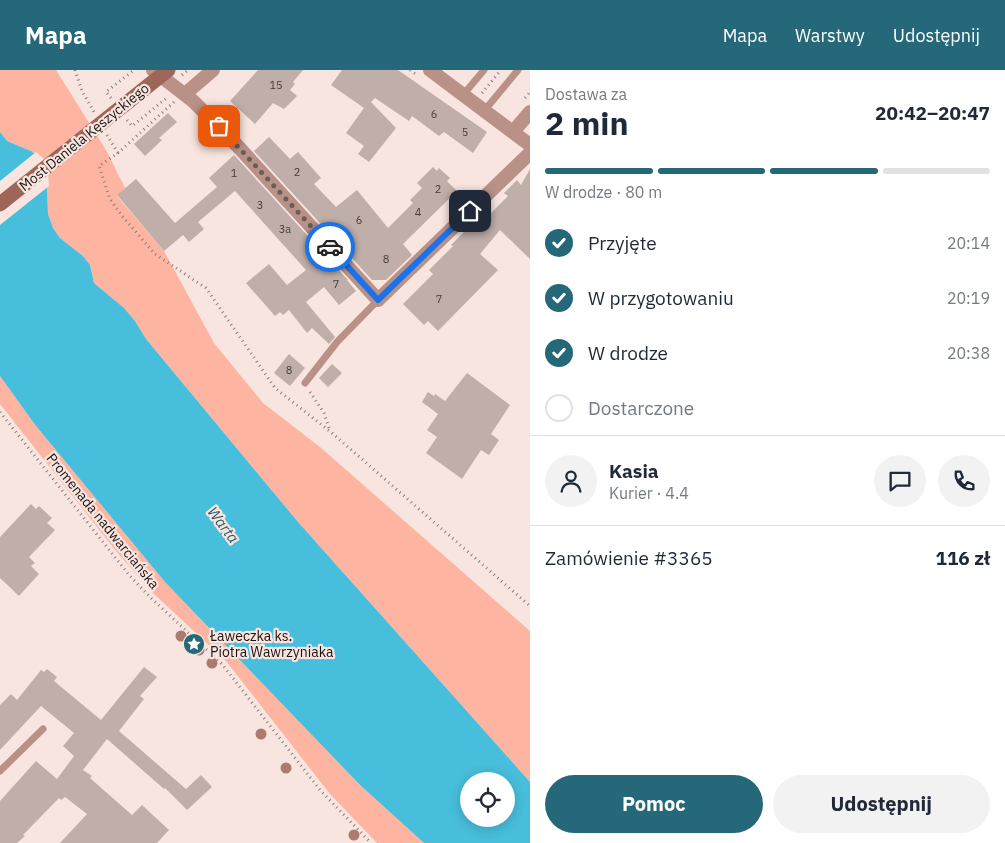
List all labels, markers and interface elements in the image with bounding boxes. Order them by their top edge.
text: Mapa [25,19,87,51]
text: Mapa [723,24,767,47]
text: Warstwy [795,24,865,47]
text: Udostępnij [893,24,980,47]
house number: 15 [269,78,283,92]
street label: Most Daniela Kęszyckiego [15,79,153,195]
text: Dostawa za [545,84,627,104]
text: 20:42–20:47 [875,101,990,125]
text: 2 min [545,102,629,144]
pin [198,105,240,147]
house number: 6 [431,107,437,121]
icon: bag [205,112,233,140]
house number: 5 [462,125,468,139]
house number: 2 [294,165,300,179]
house number: 1 [231,166,238,180]
house number: 2 [435,182,441,196]
text: W drodze · 80 m [545,182,662,202]
pin [449,190,491,232]
icon: home [456,197,484,225]
house number: 3 [257,198,263,212]
house number: 4 [415,205,422,219]
house number: 6 [356,213,362,227]
house number: 3a [279,222,291,236]
courier [305,222,355,272]
icon: check [545,229,573,257]
text: Przyjęte [588,231,657,255]
icon: car [316,233,344,261]
text: 20:14 [947,233,990,253]
house number: 8 [383,252,389,266]
house number: 7 [333,277,339,291]
icon: check [545,284,573,312]
text: W przygotowaniu [588,286,734,310]
text: 20:19 [947,288,990,308]
house number: 7 [436,292,442,306]
icon: check [545,339,573,367]
text: W drodze [588,341,668,365]
text: 20:38 [947,343,990,363]
house number: 8 [286,363,292,377]
text: Dostarczone [588,396,694,420]
street label: Promenada nadwarciańska [43,449,164,593]
button: person [545,455,597,507]
button: chat [874,455,926,507]
button: phone [938,455,990,507]
text: Kasia [609,459,659,483]
text: Kurier · 4.4 [609,483,689,503]
water label: Warta [204,503,243,547]
text: Zamówienie #3365 [545,546,713,570]
text: 116 zł [936,546,990,570]
place label: Ławeczka ks. Piotra Wawrzyniaka [209,627,334,661]
place icon: Ławeczka ks. Piotra Wawrzyniaka [182,632,206,656]
map controls [460,772,515,827]
button: locate [460,772,515,827]
button: Pomoc [545,775,763,833]
button: Udostępnij [773,775,990,833]

